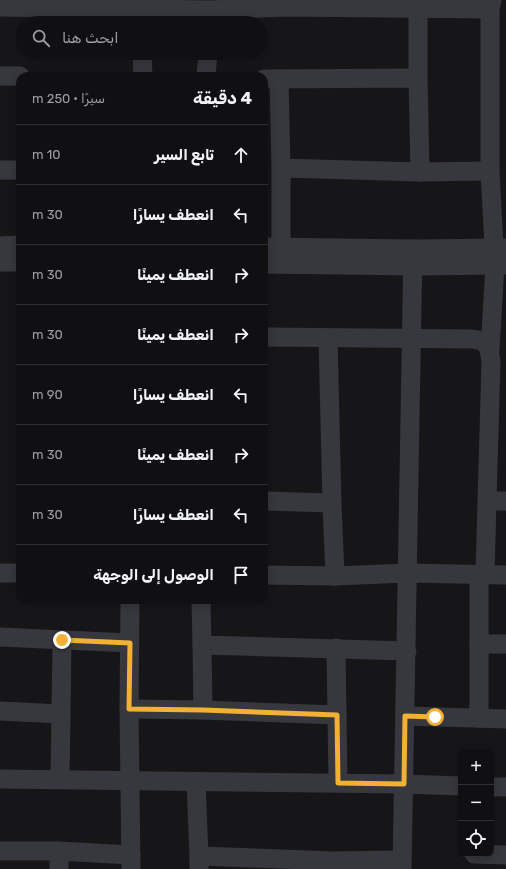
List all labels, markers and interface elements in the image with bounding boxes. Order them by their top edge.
search box [16,16,268,60]
icon: search [30,27,52,49]
text: ابحث هنا [62,29,119,47]
text: 4 دقيقة [193,88,252,108]
text: سيرًا · 250 m [32,91,105,106]
icon: ahead [230,144,252,166]
text: تابع السير [154,146,214,164]
text: 10 m [32,147,61,162]
icon: left [230,204,252,226]
text: انعطف يسارًا [133,206,214,224]
text: 30 m [32,207,63,222]
icon: right [230,264,252,286]
text: انعطف يمينًا [137,266,214,284]
text: 30 m [32,267,63,282]
icon: right [230,324,252,346]
text: انعطف يمينًا [137,326,214,344]
text: 30 m [32,327,63,342]
icon: left [230,384,252,406]
text: انعطف يسارًا [133,386,214,404]
text: 90 m [32,387,63,402]
icon: right [230,444,252,466]
text: انعطف يمينًا [137,446,214,464]
text: 30 m [32,447,63,462]
icon: left [230,504,252,526]
text: انعطف يسارًا [133,506,214,524]
text: 30 m [32,507,63,522]
icon: arrive [230,564,252,586]
text: الوصول إلى الوجهة [93,566,214,584]
route end [53,631,71,649]
route start [426,708,444,726]
map controls [458,749,494,857]
button: + [458,749,494,785]
button: − [458,785,494,821]
button: locate [458,821,494,857]

